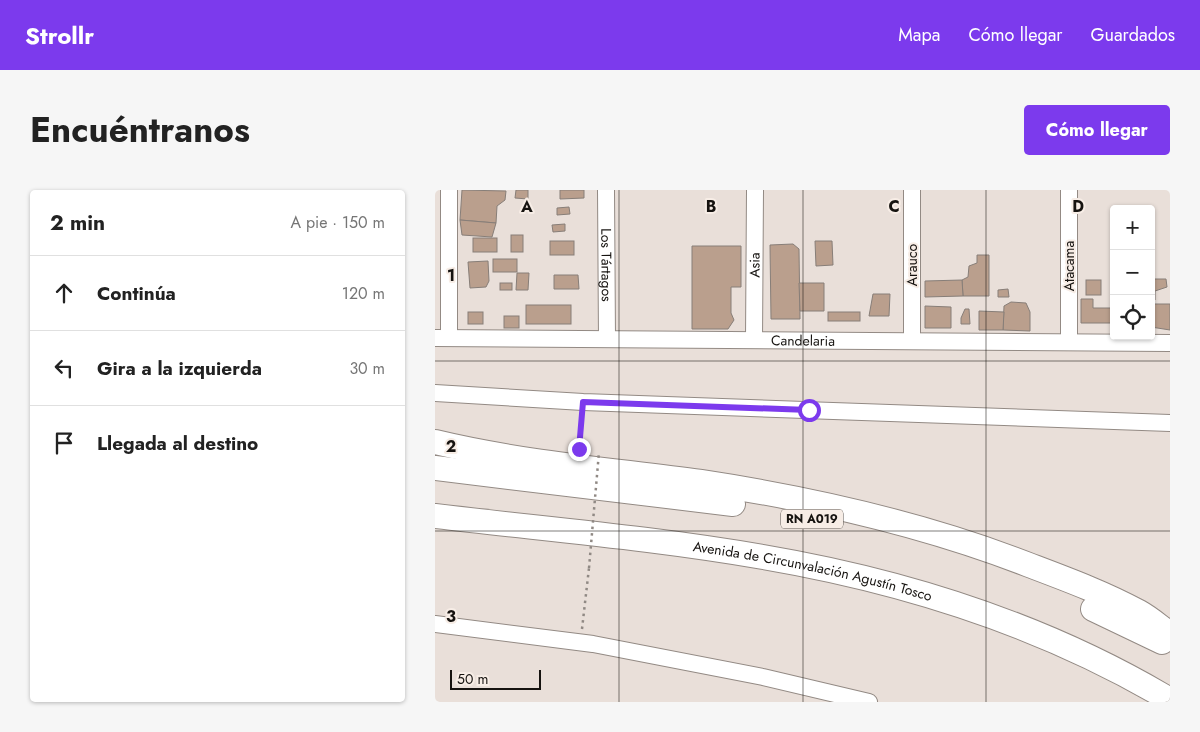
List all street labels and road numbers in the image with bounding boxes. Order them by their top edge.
street label: Los Tártagos [596,228,617,302]
street label: Atacama [1059,241,1079,291]
street label: Arauco [902,243,922,286]
street label: Asia [744,252,765,278]
street label: Candelaria [771,330,835,351]
road number: RN A019 [781,510,843,528]
street label: Avenida de Circunvalación Agustín Tosco [692,536,935,606]

